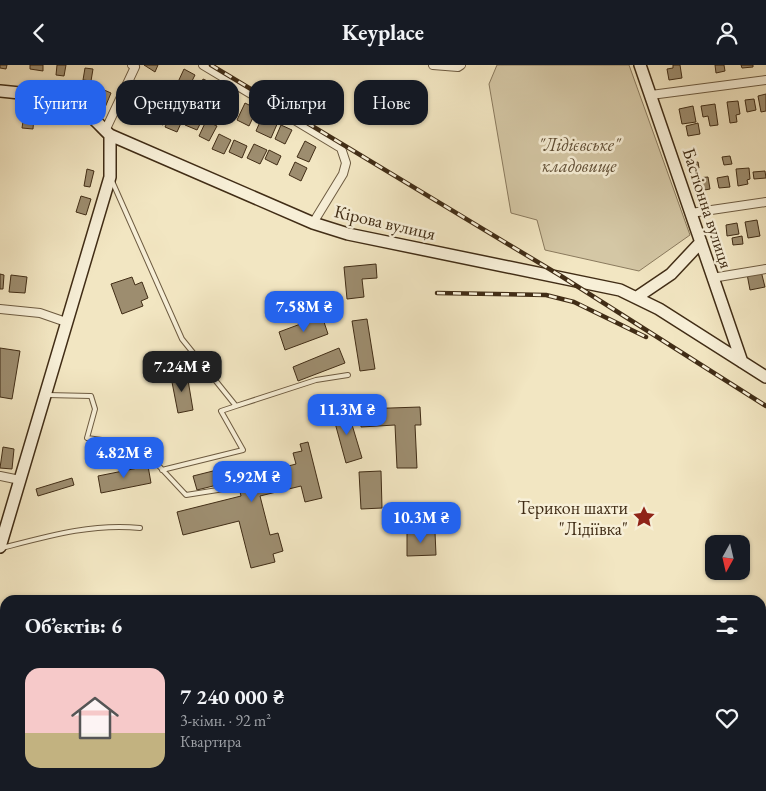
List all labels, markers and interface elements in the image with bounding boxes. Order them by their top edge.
text: Keyplace [342,18,424,47]
icon: back [25,19,53,47]
icon: person [713,19,741,47]
chip: Купити [15,80,106,125]
chip: Орендувати [116,80,239,125]
chip: Фільтри [249,80,344,125]
chip: Нове [354,80,428,125]
park label: "Лідієвське" кладовище [538,133,622,177]
street label: Бастіонна вулиця [678,145,738,271]
street label: Кірова вулиця [332,199,438,245]
pin: 7.58M ₴ [258,291,350,333]
text: 7.58M ₴ [276,296,332,317]
pin: 7.24M ₴ [136,351,228,393]
text: 7.24M ₴ [154,356,210,377]
pin: 11.3M ₴ [301,393,393,436]
text: 11.3M ₴ [319,399,375,420]
pin: 4.82M ₴ [78,437,170,479]
text: 4.82M ₴ [96,442,152,463]
pin: 5.92M ₴ [206,461,298,503]
text: 5.92M ₴ [224,466,280,487]
place label: Терикон шахти "Лідіївка" [518,496,628,540]
pin: 10.3M ₴ [375,501,467,544]
place icon: Терикон шахти "Лідіївка" [631,504,657,530]
text: 10.3M ₴ [393,507,449,528]
north arrow [705,535,750,580]
map controls [705,535,750,580]
icon: filters [713,611,741,639]
text: Об’єктів: 6 [25,612,122,639]
text: 7 240 000 ₴ [180,683,284,710]
icon: home [65,688,125,748]
icon: heart [713,704,741,732]
text: 3-кімн. · 92 m² [180,710,271,731]
text: Квартира [180,731,241,752]

